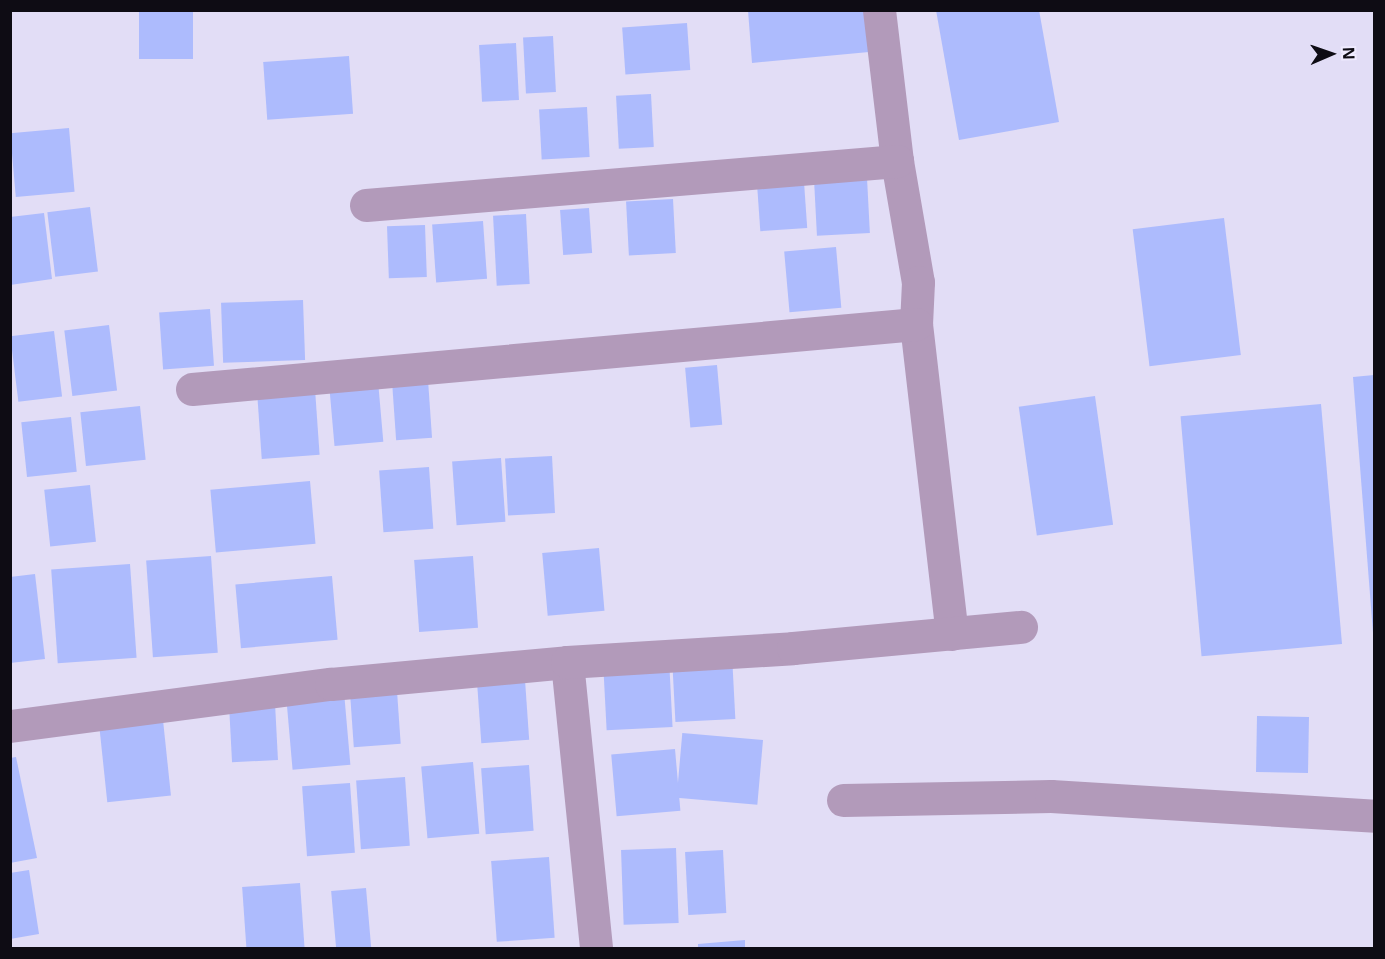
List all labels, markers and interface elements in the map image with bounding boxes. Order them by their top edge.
north arrow [1301,24,1361,84]
text: N [1338,46,1360,60]

